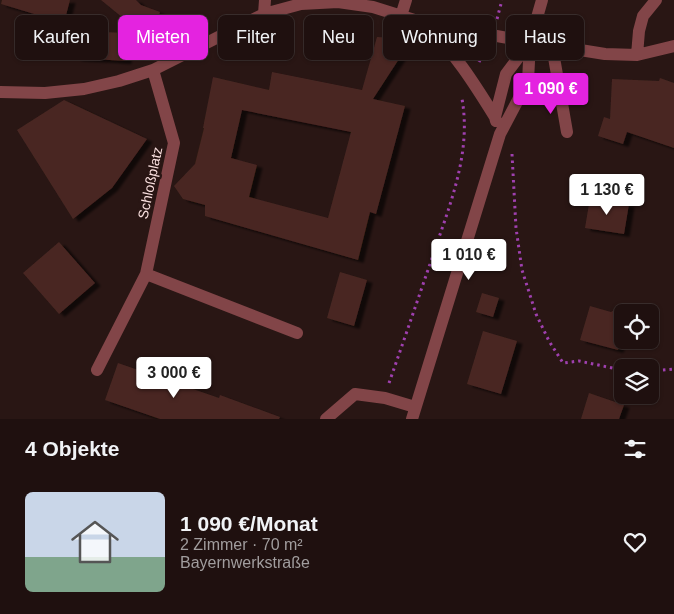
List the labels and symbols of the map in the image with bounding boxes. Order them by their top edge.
pin: 1 090 € [505,72,597,115]
street label: Schloßplatz [135,146,165,220]
pin: 1 130 € [561,174,653,216]
pin: 1 010 € [423,238,515,281]
pin: 3 000 € [128,356,220,399]

